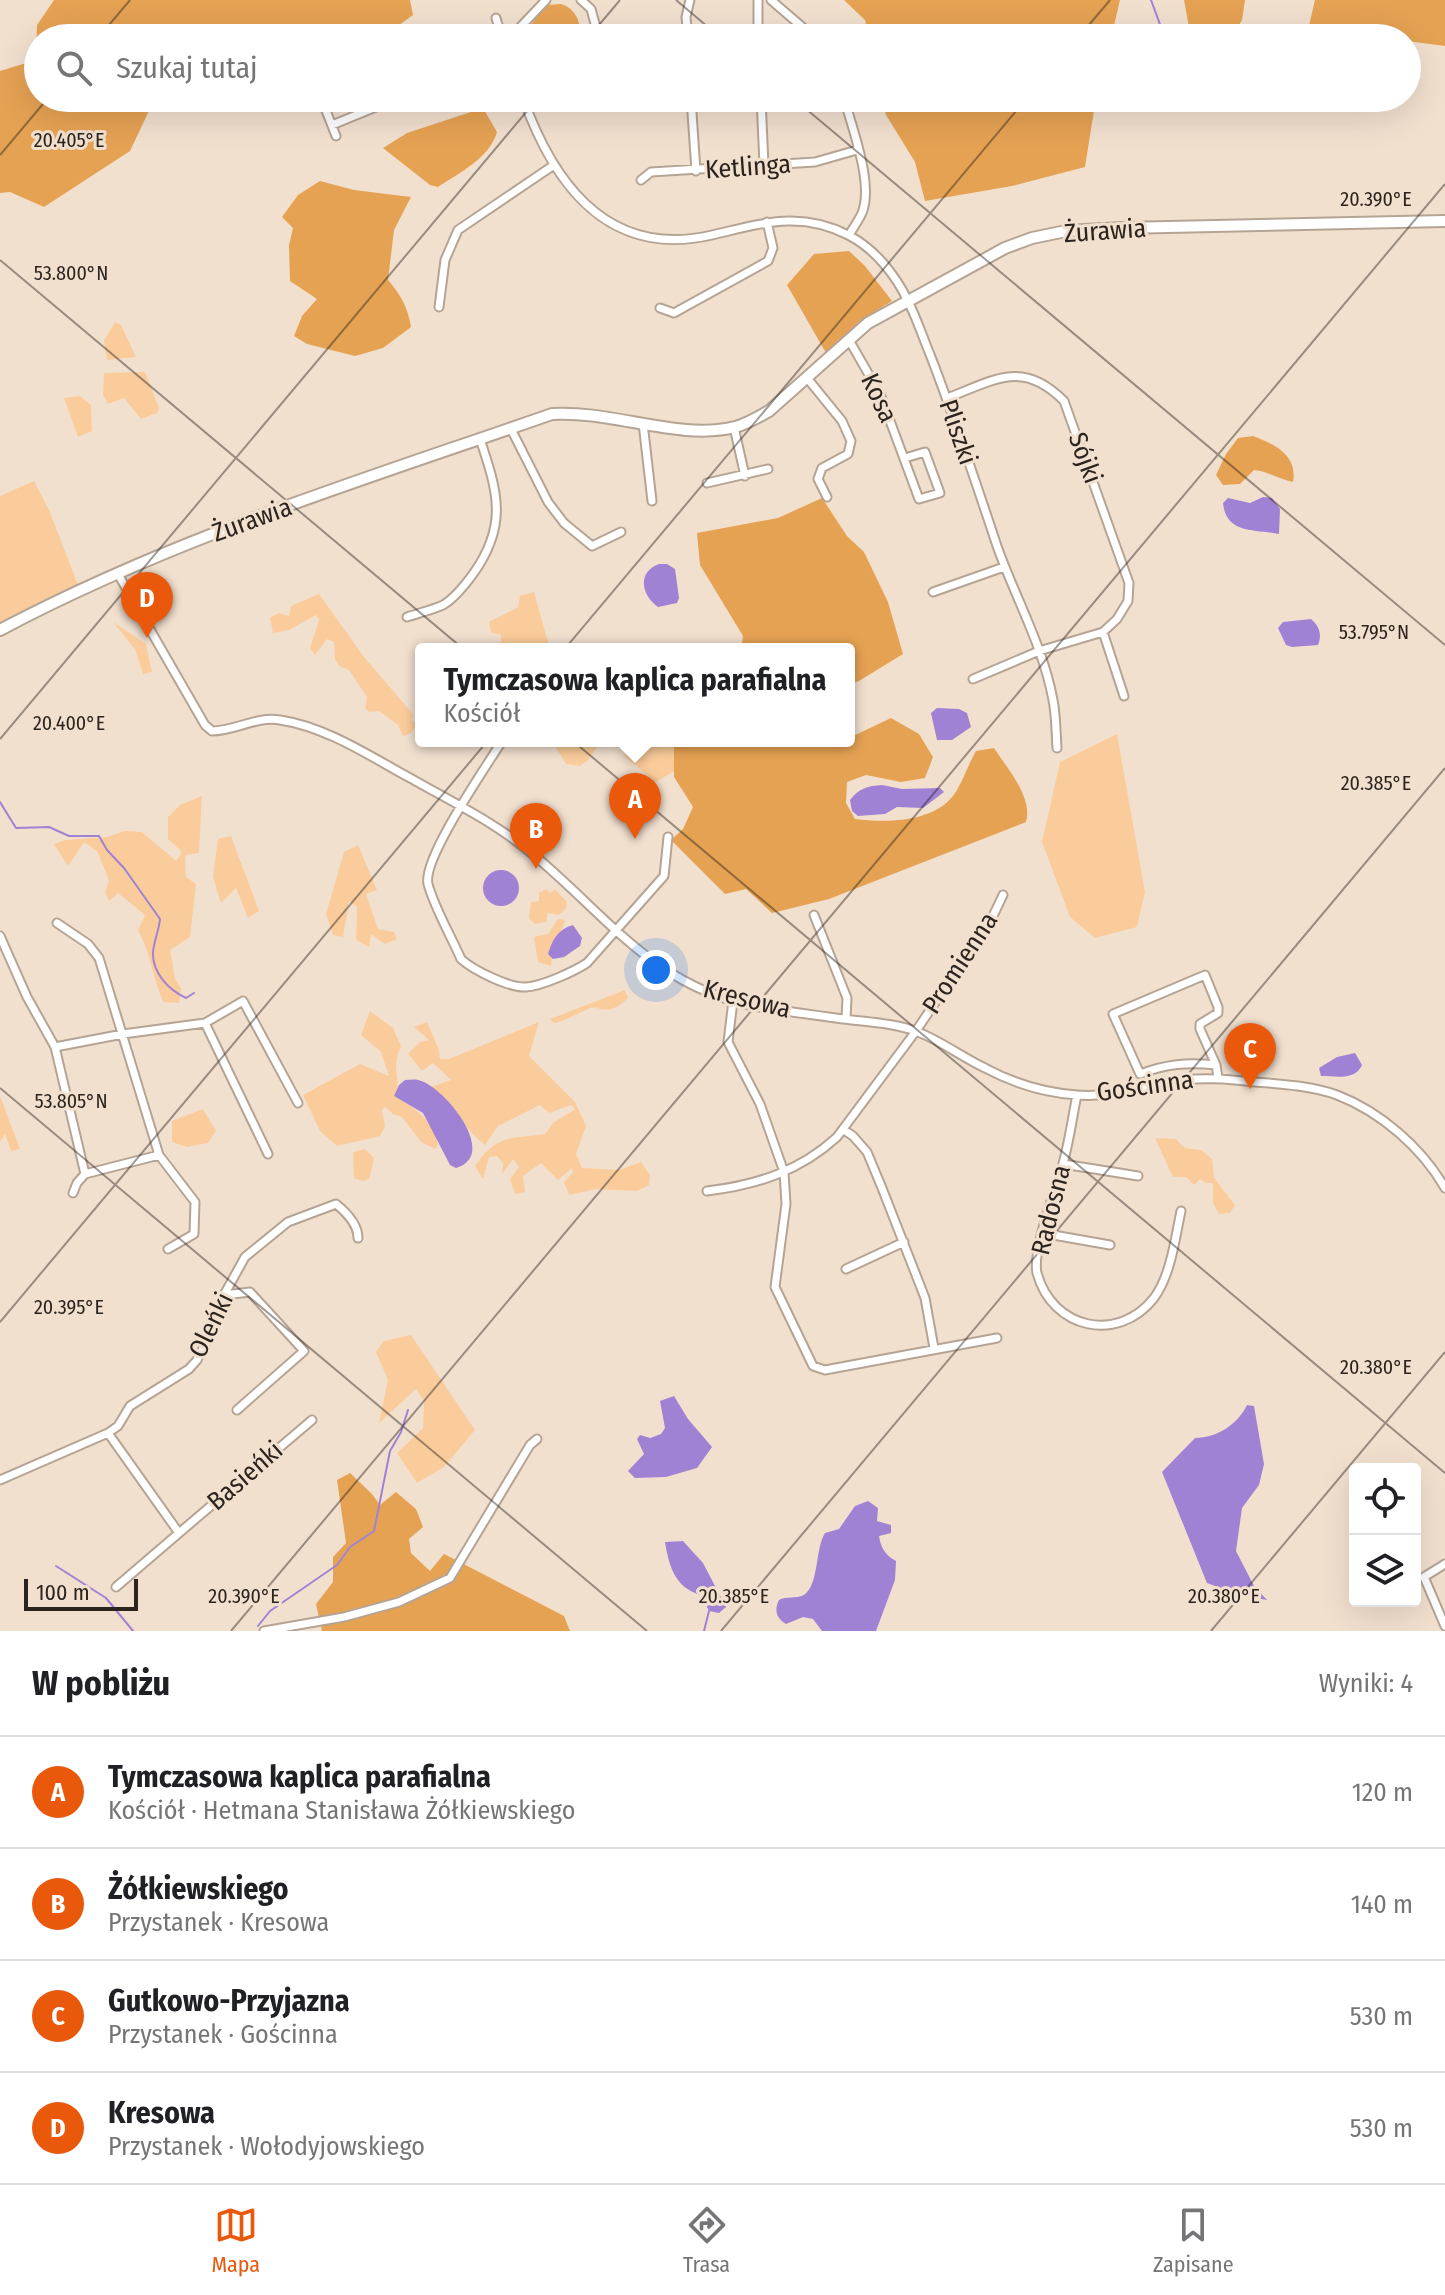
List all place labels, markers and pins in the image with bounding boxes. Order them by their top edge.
pin: D [121,572,173,638]
pin: A [609,773,661,839]
pin: B [510,803,562,869]
pin: C [1224,1023,1276,1089]

